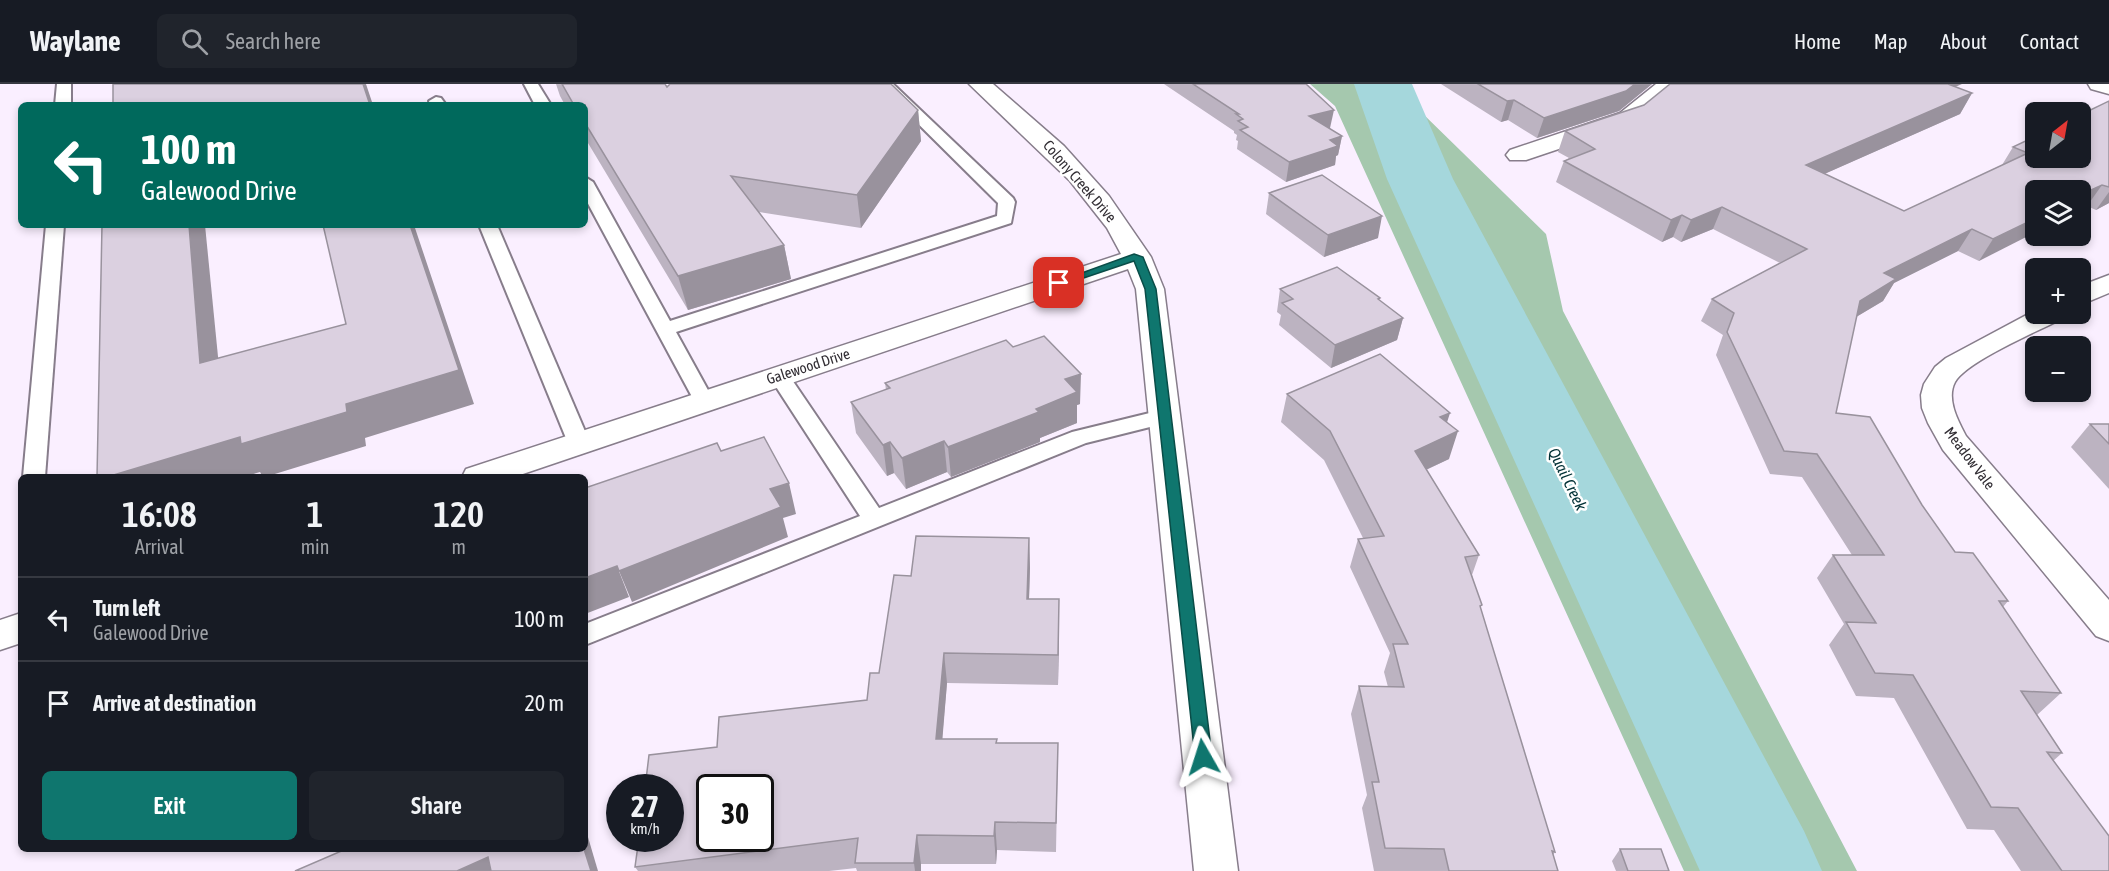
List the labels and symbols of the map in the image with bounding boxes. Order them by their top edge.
north arrow [2025,102,2091,168]
street label: Colony Creek Drive [1040,137,1120,225]
pin [1033,257,1084,308]
street label: Galewood Drive [764,344,852,387]
street label: Meadow Vale [1941,424,1999,493]
water label: Quail Creek [1545,445,1591,514]
position arrow [1171,725,1235,789]
speed limit sign: 30 [696,774,774,852]

